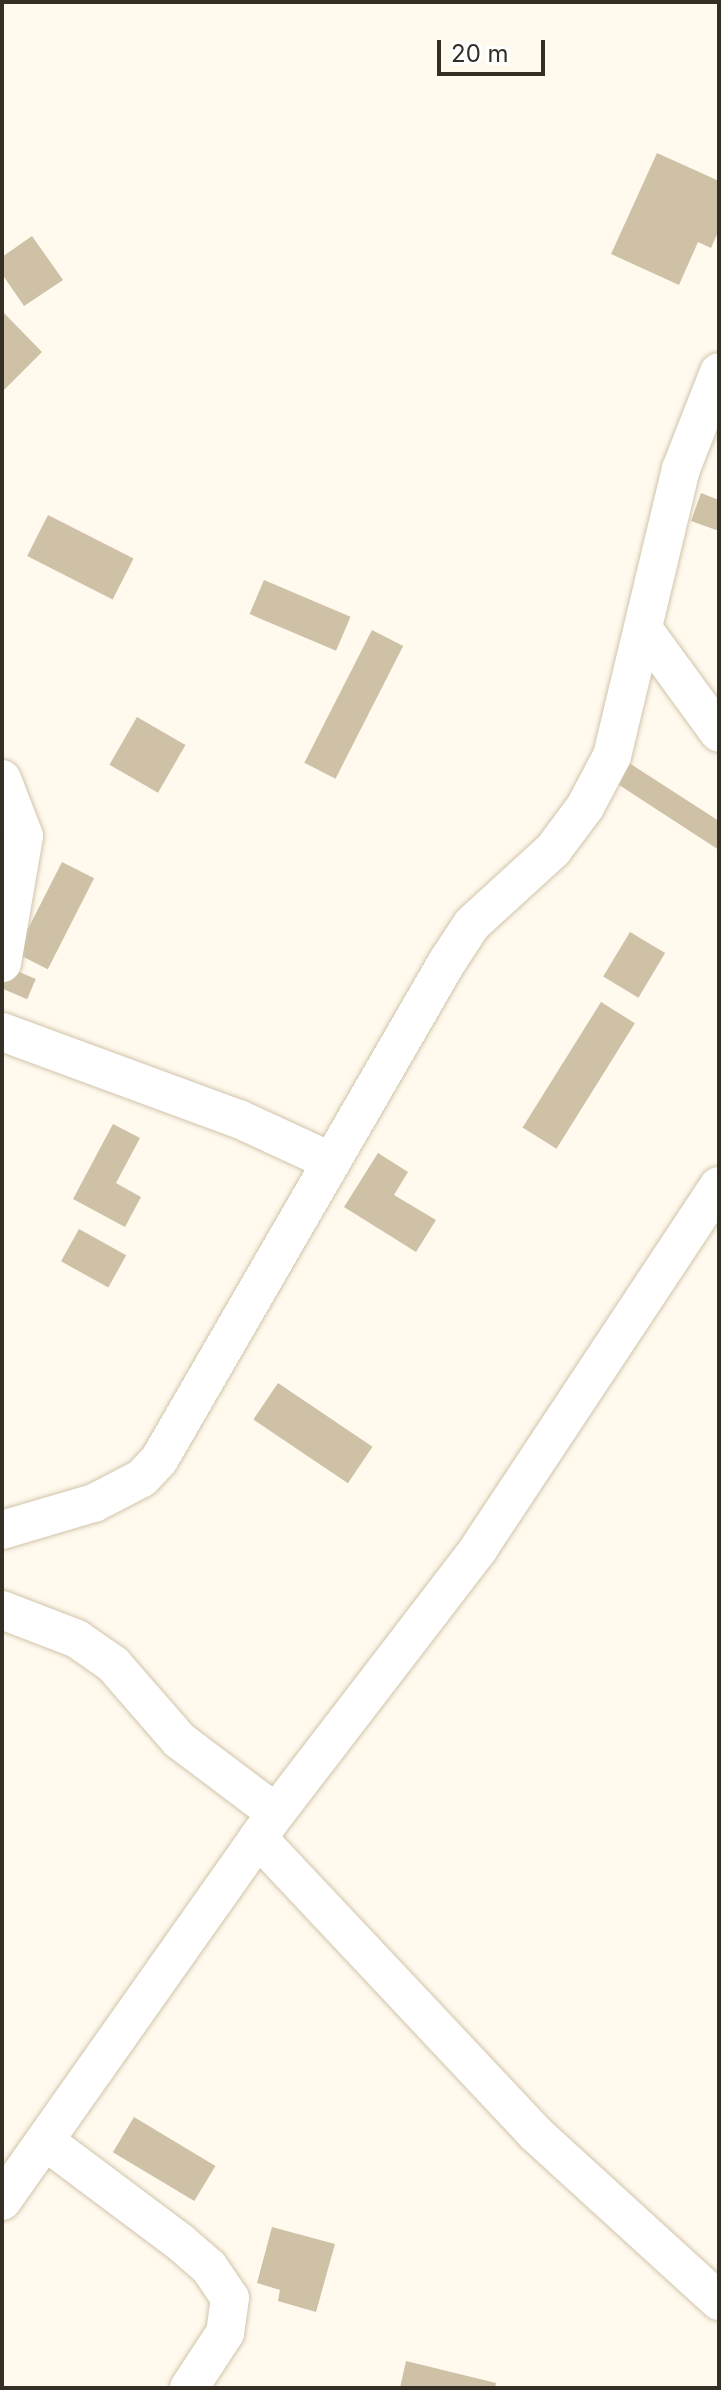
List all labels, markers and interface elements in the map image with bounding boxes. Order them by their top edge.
scale bar [441,24,549,74]
text: 20 m [451,39,509,68]

